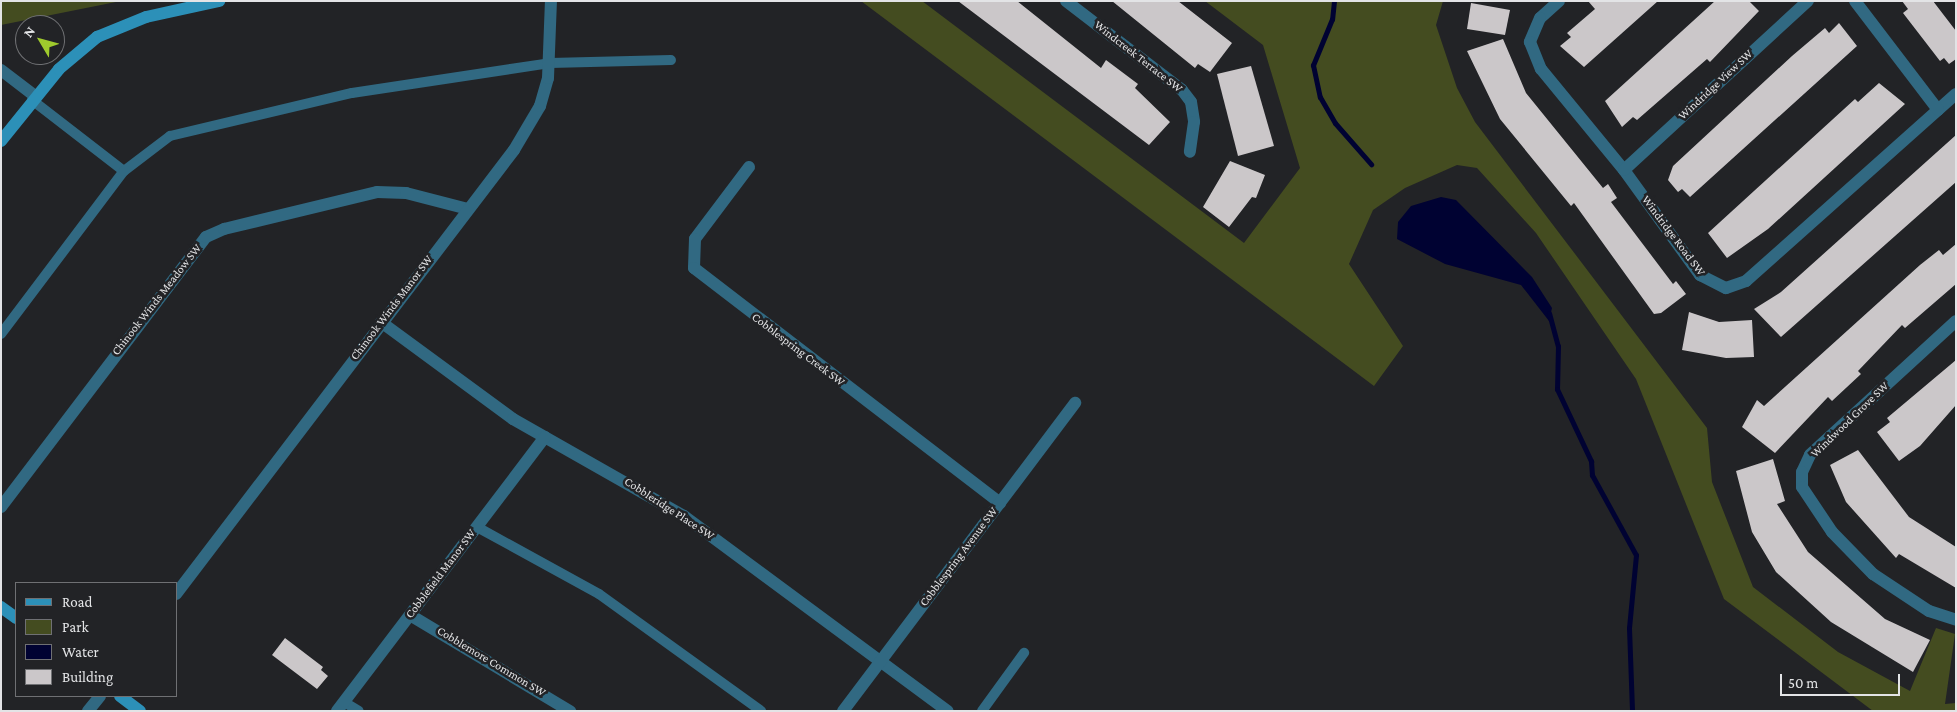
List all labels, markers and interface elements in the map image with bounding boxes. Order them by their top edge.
north arrow [15,15,65,65]
street label: Windcreek Terrace SW [1091,18,1185,96]
text: N [20,23,38,40]
street label: Windridge View SW [1676,47,1756,123]
street label: Windridge Road SW [1638,193,1708,279]
street label: Chinook Winds Meadow SW [109,241,205,359]
street label: Chinook Winds Manor SW [348,253,436,363]
street label: Cobblespring Creek SW [749,310,847,390]
street label: Windwood Grove SW [1808,379,1892,461]
street label: Cobbleridge Place SW [621,475,717,543]
street label: Cobblespring Avenue SW [917,504,1001,610]
street label: Cobblefield Manor SW [403,527,479,621]
legend [15,582,178,697]
text: Road [62,594,92,610]
text: Park [62,619,89,635]
street label: Cobblemore Common SW [434,624,548,700]
text: Water [62,644,99,660]
scale bar [1782,664,1902,696]
text: Building [62,669,113,685]
text: 50 m [1788,675,1818,691]

